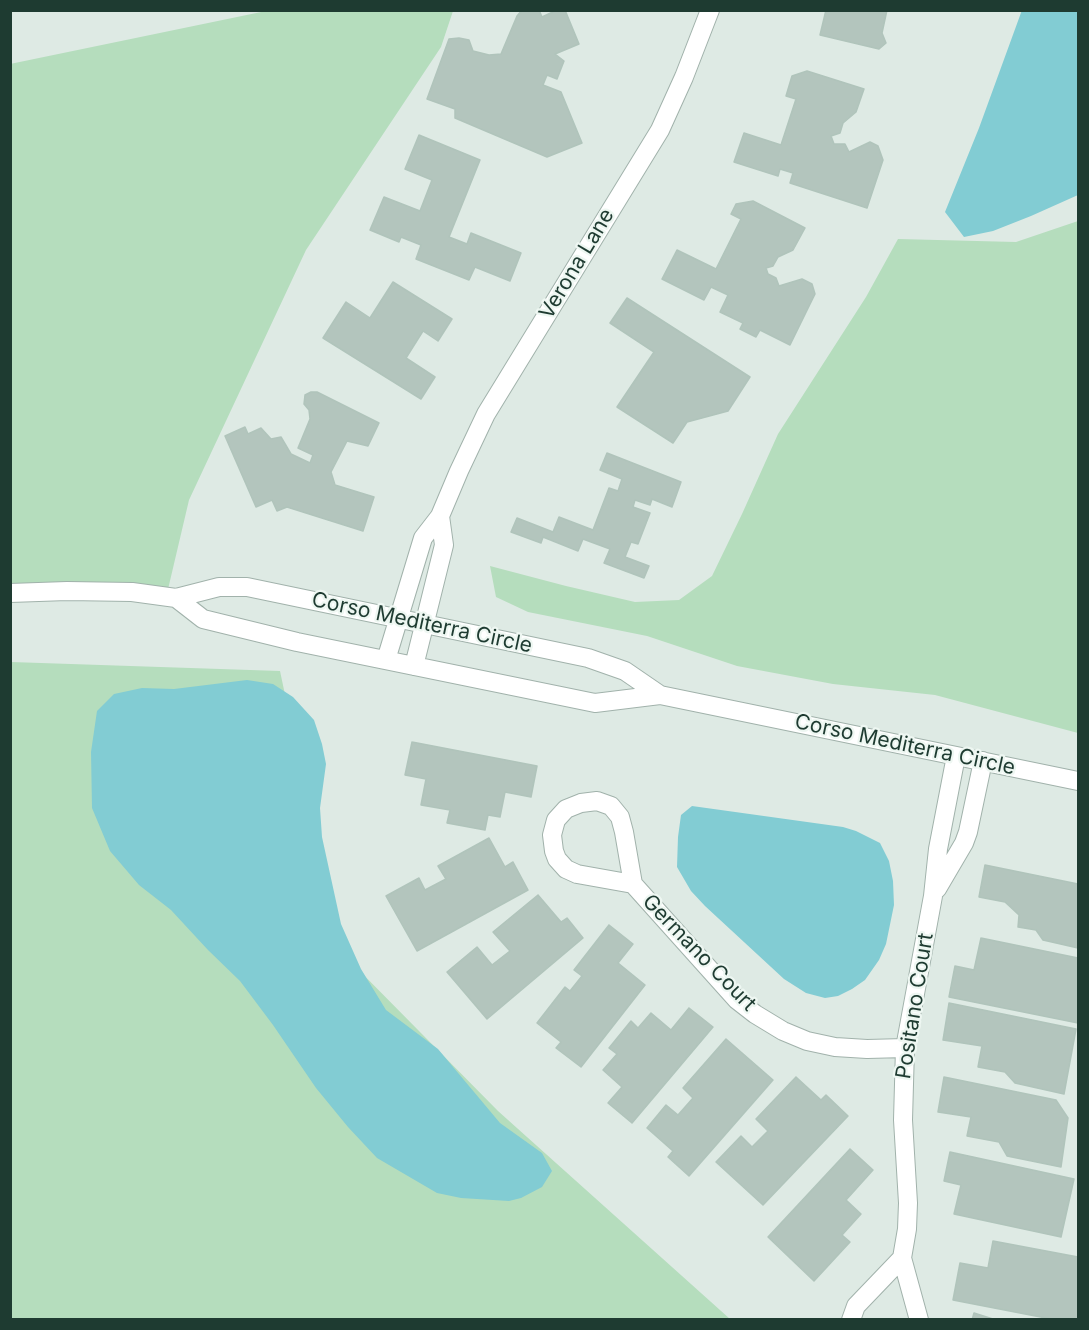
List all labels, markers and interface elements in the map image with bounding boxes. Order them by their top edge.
street label: Verona Lane [534,204,620,324]
street label: Corso Mediterra Circle [310,587,534,659]
street label: Corso Mediterra Circle [793,709,1017,781]
street label: Germano Court [637,889,761,1017]
street label: Positano Court [891,931,939,1081]

